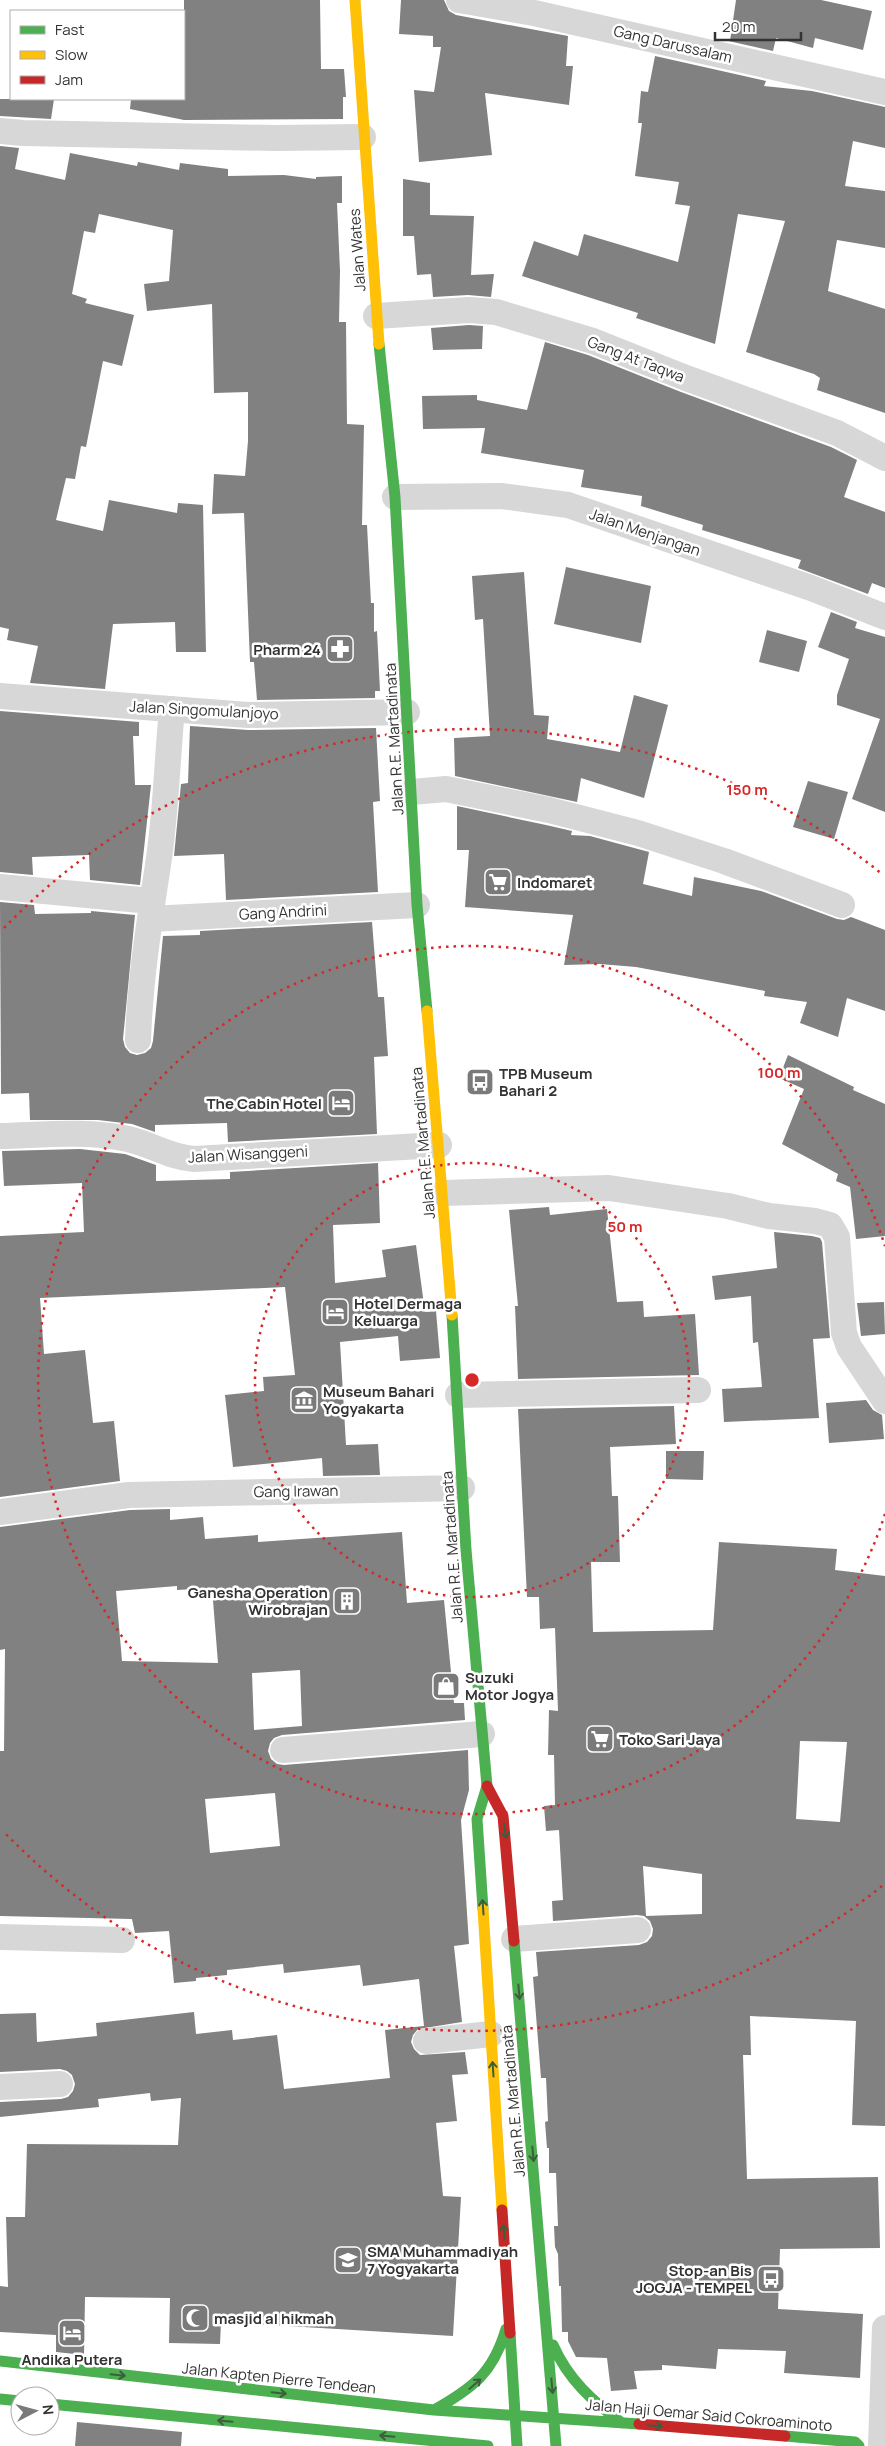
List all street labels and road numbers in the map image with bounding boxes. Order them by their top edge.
street label: Gang Darussalam [612,20,734,68]
street label: Jalan Wates [344,208,370,292]
street label: Gang At Taqwa [584,331,688,387]
street label: Jalan Menjangan [587,503,703,561]
street label: Jalan R.E. Martadinata [380,662,408,816]
street label: Jalan Singomulanjoyo [129,696,279,724]
street label: Gang Andrini [238,899,328,925]
street label: Jalan R.E. Martadinata [406,1066,440,1220]
street label: Jalan Wisanggeni [187,1140,309,1168]
street label: Jalan R.E. Martadinata [436,1470,468,1624]
street label: Gang Irawan [253,1480,339,1502]
street label: Jalan R.E. Martadinata [496,2024,530,2178]
street label: Jalan Kapten Pierre Tendean [181,2357,377,2399]
street label: Jalan Haji Oemar Said Cokroaminoto [585,2394,833,2436]

